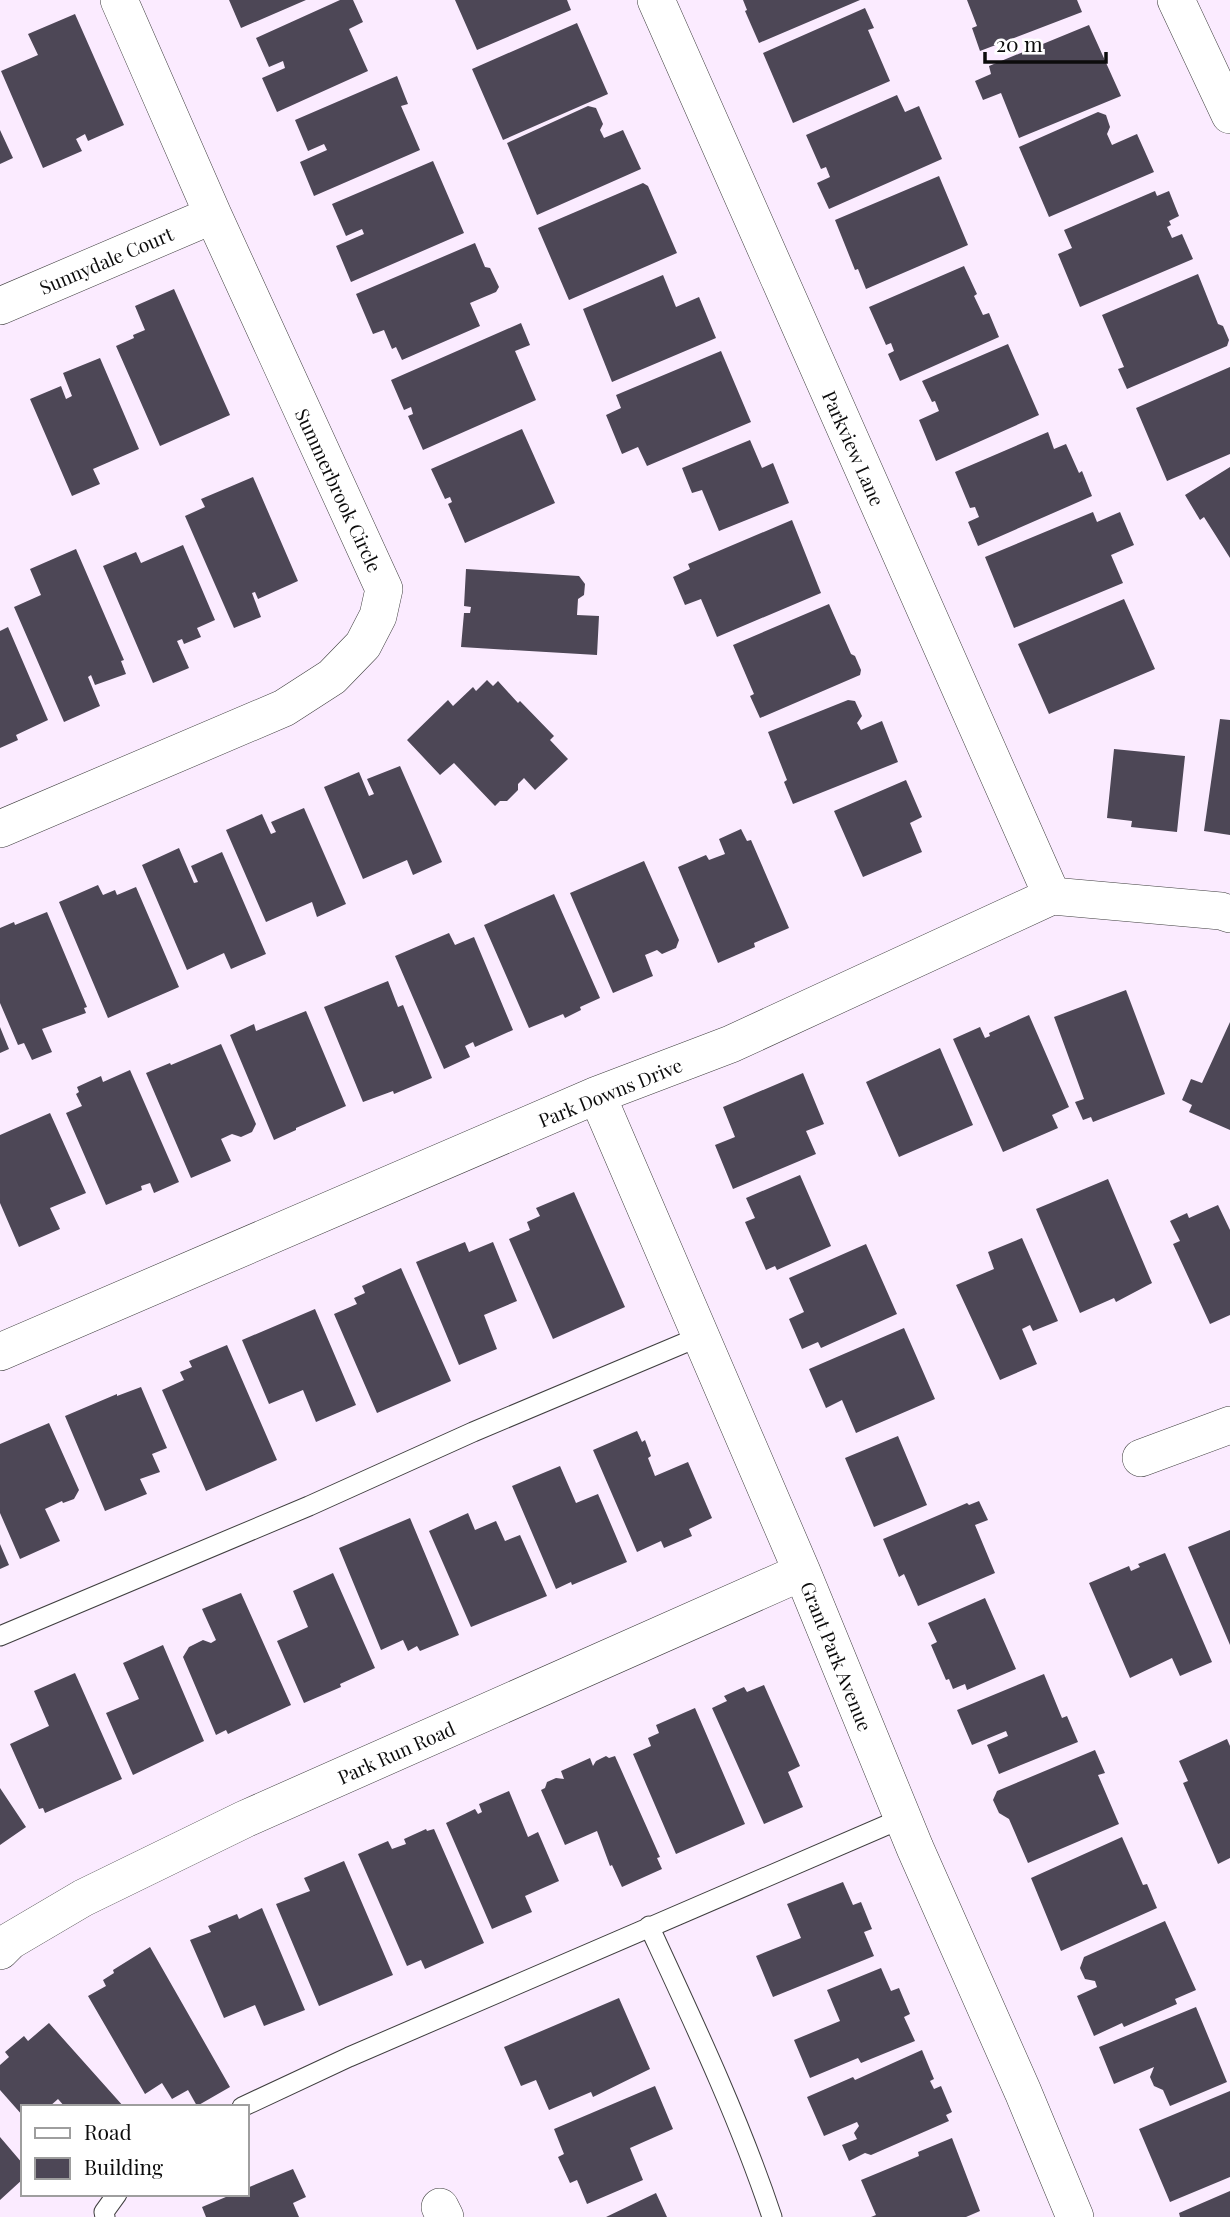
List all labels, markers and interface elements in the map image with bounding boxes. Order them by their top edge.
scale bar [985,21,1106,65]
text: 20 m [996,29,1043,57]
street label: Sunnydale Court [35,220,177,300]
street label: Parkview Lane [817,386,891,510]
street label: Summerbrook Circle [290,404,388,576]
street label: Park Downs Drive [534,1051,686,1133]
street label: Grant Park Avenue [795,1577,879,1735]
street label: Park Run Road [333,1714,459,1790]
legend [21,2105,248,2196]
text: Road [84,2117,132,2145]
text: Building [84,2152,163,2180]

